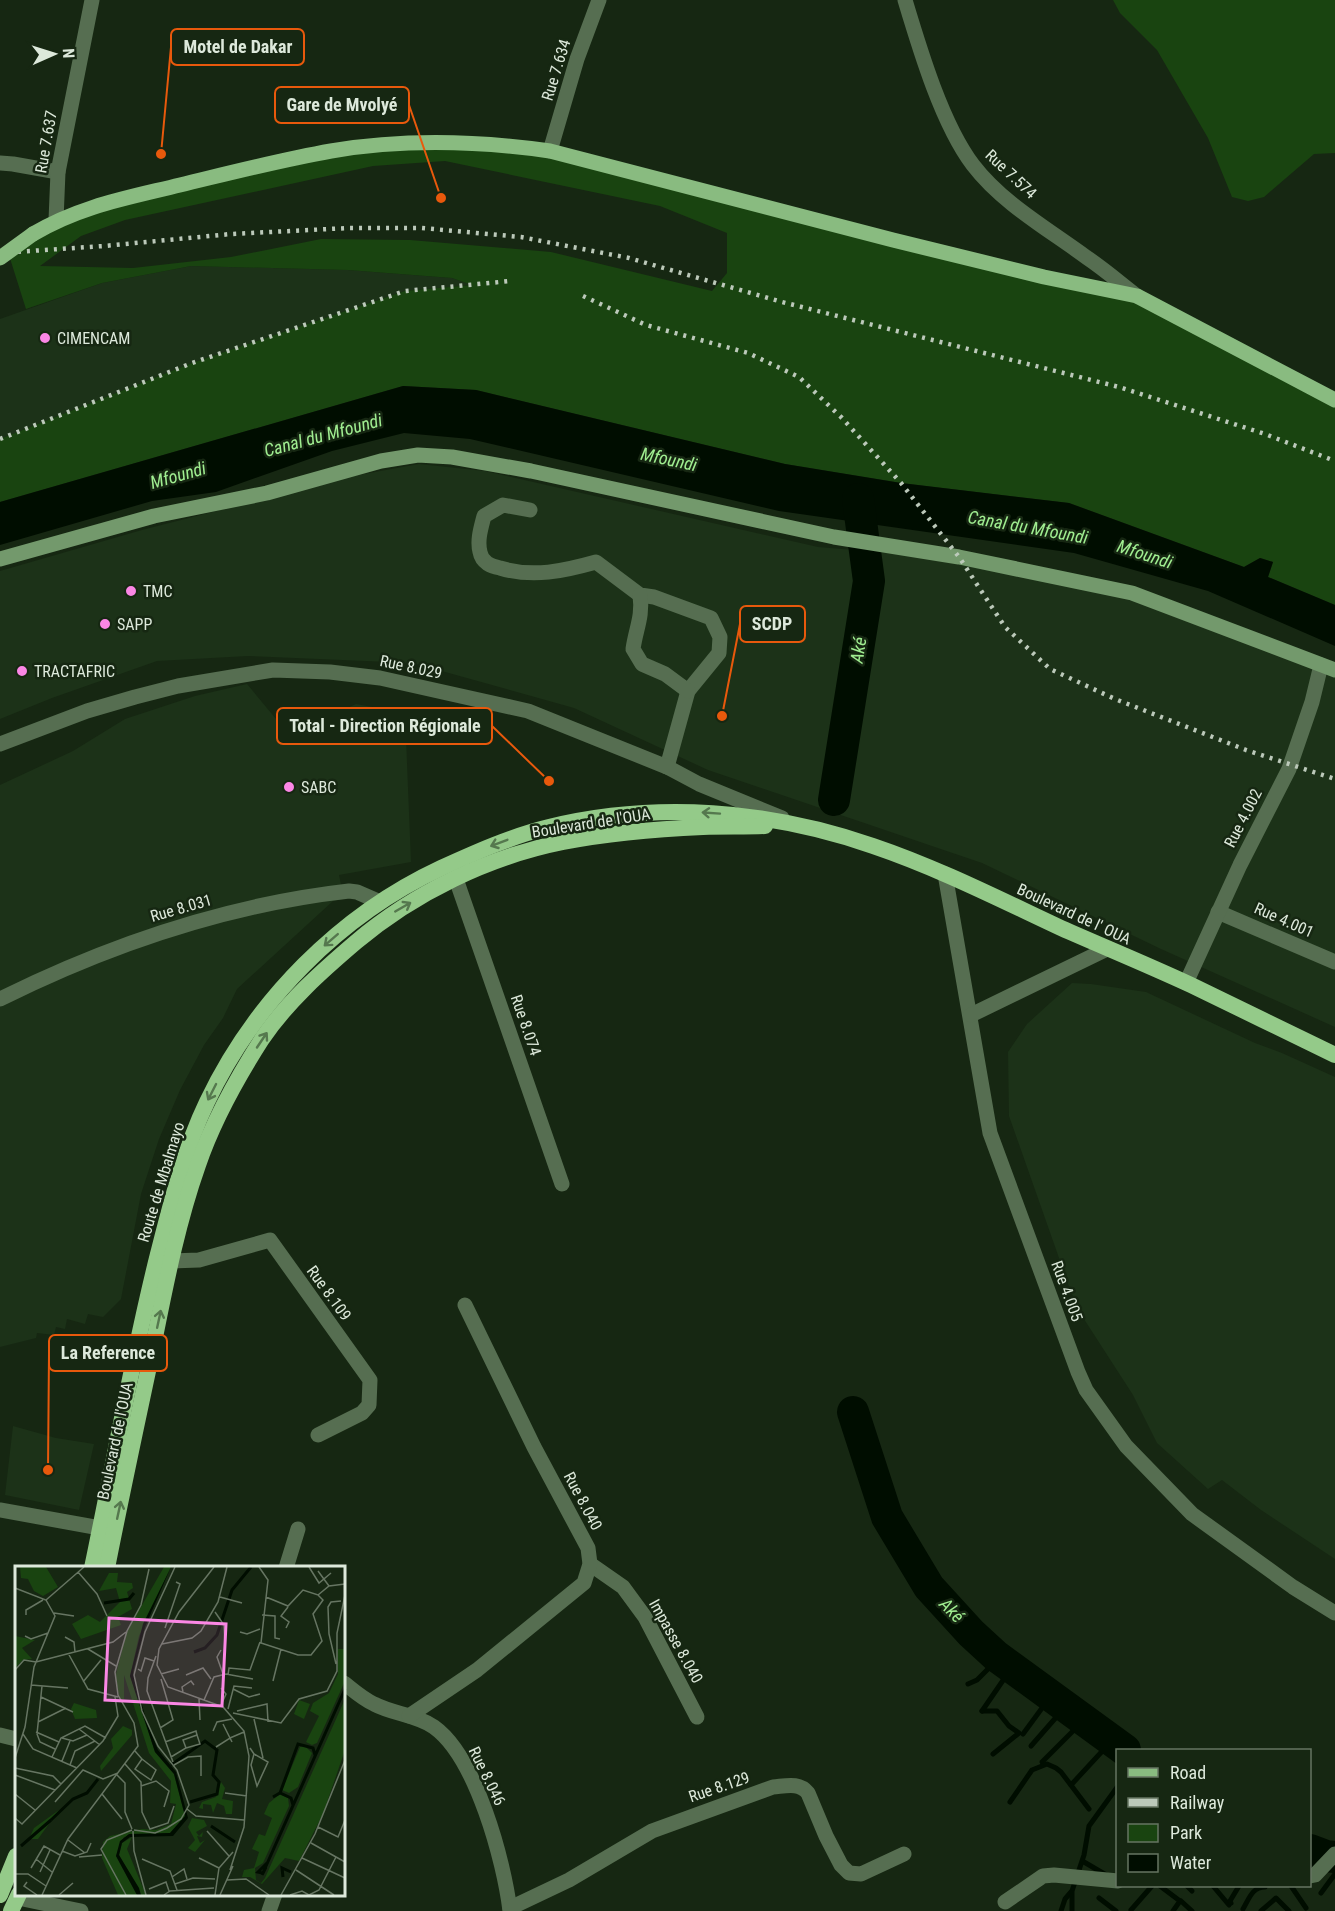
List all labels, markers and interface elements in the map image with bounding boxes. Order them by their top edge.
north arrow [24,24,84,84]
callout: Motel de Dakar [171,29,304,65]
text: Motel de Dakar [184,36,292,57]
street label: Rue 7.634 [538,37,574,103]
text: N [59,48,78,59]
callout: Gare de Mvolyé [275,87,409,123]
text: Gare de Mvolyé [287,94,398,115]
street label: Rue 7.637 [31,109,61,175]
street label: Rue 7.574 [981,145,1041,203]
place label: CIMENCAM [57,329,130,348]
marker: CIMENCAM [38,331,52,345]
water label: Canal du Mfoundi [262,409,385,461]
water label: Mfoundi [639,443,700,475]
water label: Mfoundi [148,457,209,493]
water label: Canal du Mfoundi [966,506,1091,548]
water label: Mfoundi [1115,535,1176,573]
place label: TMC [143,582,172,601]
marker: TMC [124,584,138,598]
callout: SCDP [740,606,805,642]
text: SCDP [752,613,792,634]
place label: SAPP [117,615,152,634]
marker: SAPP [98,617,112,631]
water label: Aké [845,635,871,665]
street label: Rue 8.029 [378,651,444,683]
place label: TRACTAFRIC [34,662,115,681]
marker: TRACTAFRIC [15,664,29,678]
callout: Total - Direction Régionale [277,708,492,744]
text: Total - Direction Régionale [289,715,481,736]
place label: SABC [301,778,336,797]
marker: SABC [282,780,296,794]
street label: Rue 4.002 [1220,785,1266,850]
street label: Boulevard de l'OUA [530,804,652,842]
one-way arrow [702,807,722,818]
one-way arrow [490,839,509,850]
street label: Boulevard de l' OUA [1014,879,1134,949]
street label: Rue 8.031 [148,890,214,926]
street label: Rue 4.001 [1251,898,1317,942]
one-way arrow [394,901,411,913]
one-way arrow [324,933,339,947]
street label: Rue 8.074 [507,992,545,1058]
one-way arrow [256,1033,268,1049]
one-way arrow [206,1083,217,1101]
street label: Route de Mbalmayo [134,1120,188,1244]
street label: Rue 4.005 [1047,1258,1087,1324]
street label: Rue 8.109 [303,1262,355,1324]
one-way arrow [154,1310,165,1330]
callout: La Reference [49,1335,167,1371]
text: La Reference [61,1342,156,1363]
street label: Boulevard de l'OUA [93,1381,137,1501]
street label: Rue 8.040 [560,1469,606,1533]
one-way arrow [114,1501,125,1521]
inset map [15,1566,345,1896]
water label: Aké [935,1593,969,1627]
street label: Impasse 8.040 [645,1596,707,1686]
street label: Rue 8.046 [465,1743,509,1809]
legend [1116,1749,1311,1887]
text: Road [1170,1762,1206,1783]
street label: Rue 8.129 [686,1768,752,1806]
text: Railway [1170,1792,1225,1813]
text: Park [1170,1822,1202,1843]
text: Water [1170,1852,1212,1873]

